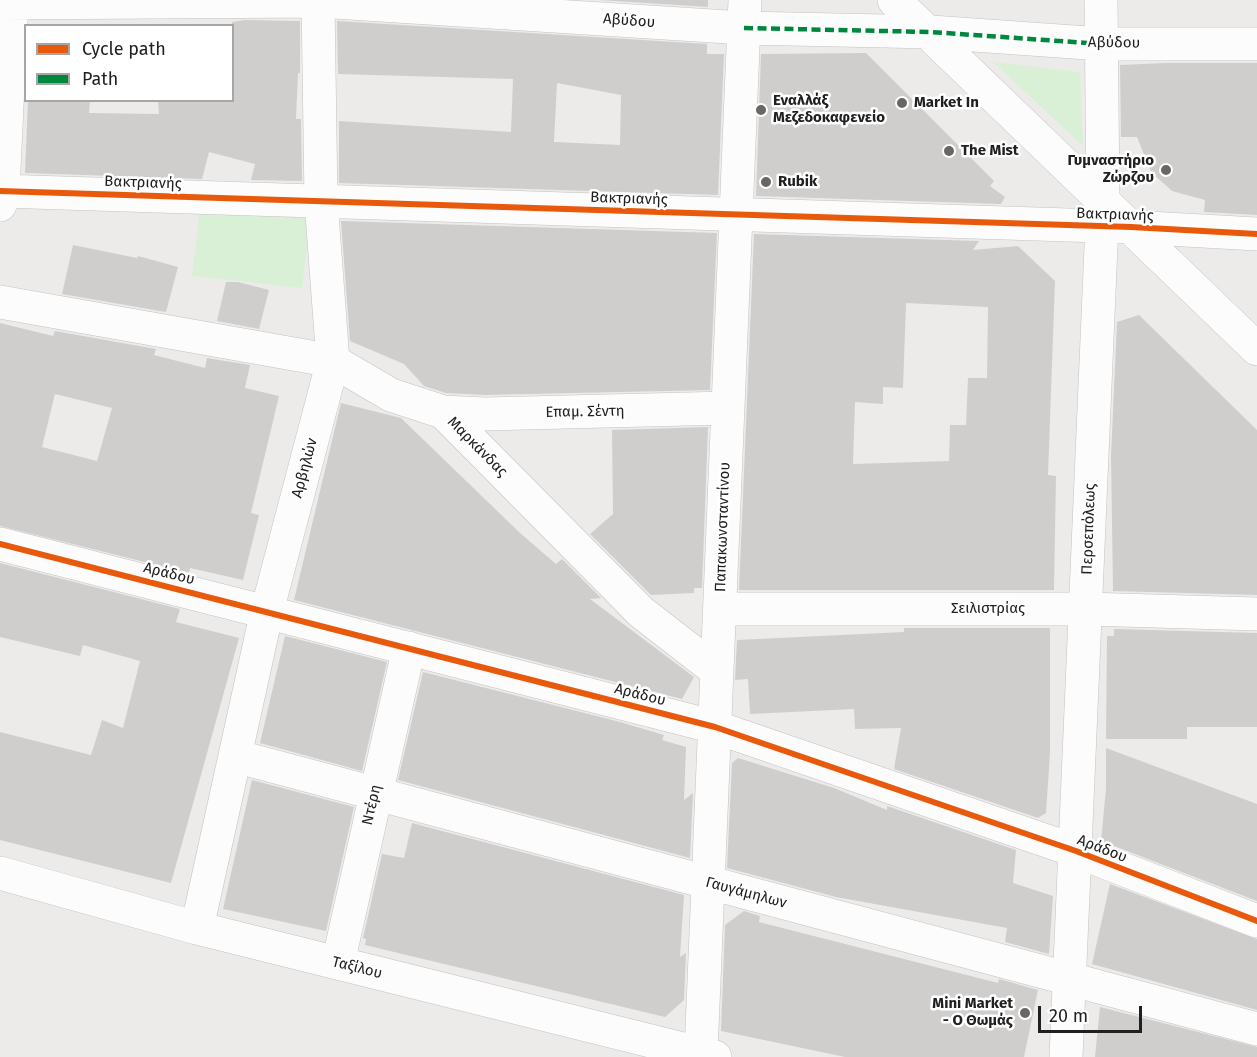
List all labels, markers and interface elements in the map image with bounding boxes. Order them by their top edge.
street label: Αβύδου [602,10,656,32]
legend [24,24,234,102]
street label: Αβύδου [1088,34,1140,52]
text: Cycle path [82,38,166,60]
text: Path [82,68,118,90]
place label: Εναλλάξ Μεζεδοκαφενείο [773,92,885,127]
place label: Market In [914,94,979,112]
marker: Market In [895,96,909,110]
marker: Εναλλάξ Μεζεδοκαφενείο [754,103,768,117]
place label: The Mist [961,142,1019,160]
marker: The Mist [942,144,956,158]
place label: Γυμναστήριο Ζώρζου [1067,152,1154,187]
marker: Γυμναστήριο Ζώρζου [1159,163,1173,177]
street label: Βακτριανής [104,173,182,193]
place label: Rubik [778,173,817,191]
marker: Rubik [759,175,773,189]
street label: Βακτριανής [590,189,668,209]
street label: Βακτριανής [1076,205,1154,225]
street label: Επαμ. Σέντη [545,402,625,422]
street label: Μαρκάνδας [443,413,511,481]
street label: Αρβηλών [288,436,322,500]
street label: Παπακωνσταντίνου [712,462,734,592]
street label: Περσεπόλεως [1078,483,1100,575]
street label: Αράδου [142,559,196,589]
street label: Σειλιστρίας [951,600,1025,618]
street label: Αράδου [613,680,667,710]
street label: Ντέρη [359,783,385,827]
street label: Αράδου [1074,831,1130,867]
street label: Γαυγάμηλων [703,874,789,912]
street label: Ταξίλου [330,953,384,983]
scale bar [1041,994,1144,1032]
place label: Mini Market - Ο Θωμάς [932,995,1013,1030]
text: 20 m [1049,1005,1088,1027]
marker: Mini Market - Ο Θωμάς [1018,1006,1032,1020]

